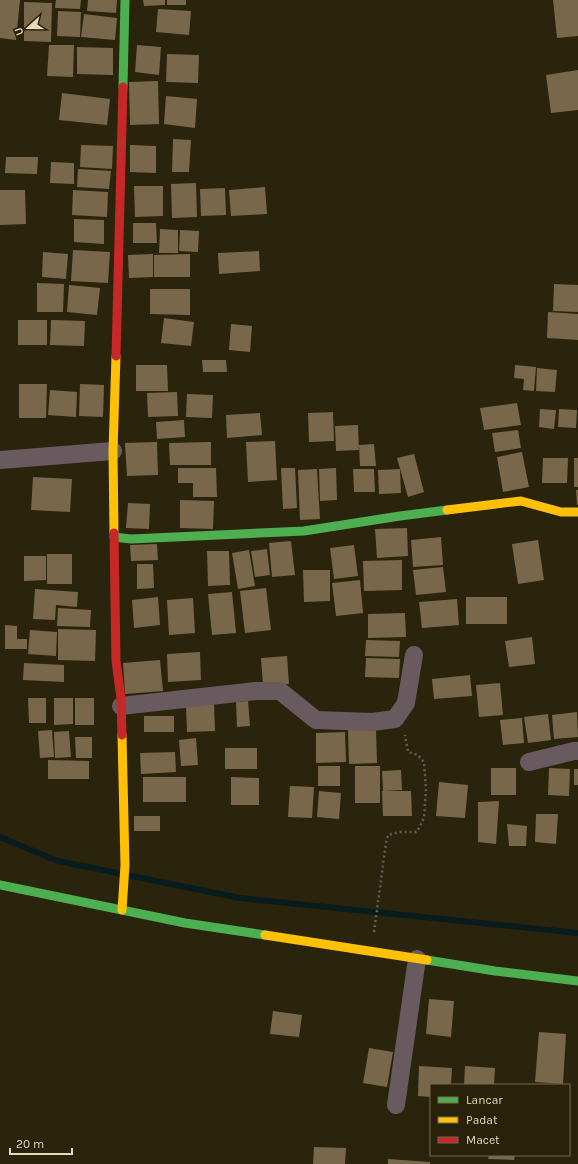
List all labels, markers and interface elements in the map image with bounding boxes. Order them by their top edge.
north arrow [8,8,48,48]
text: U [12,26,27,37]
legend [430,1084,570,1156]
text: Lancar [466,1093,503,1107]
text: Padat [466,1113,498,1127]
scale bar [10,1130,72,1156]
text: Macet [466,1133,500,1147]
text: 20 m [16,1137,44,1151]

